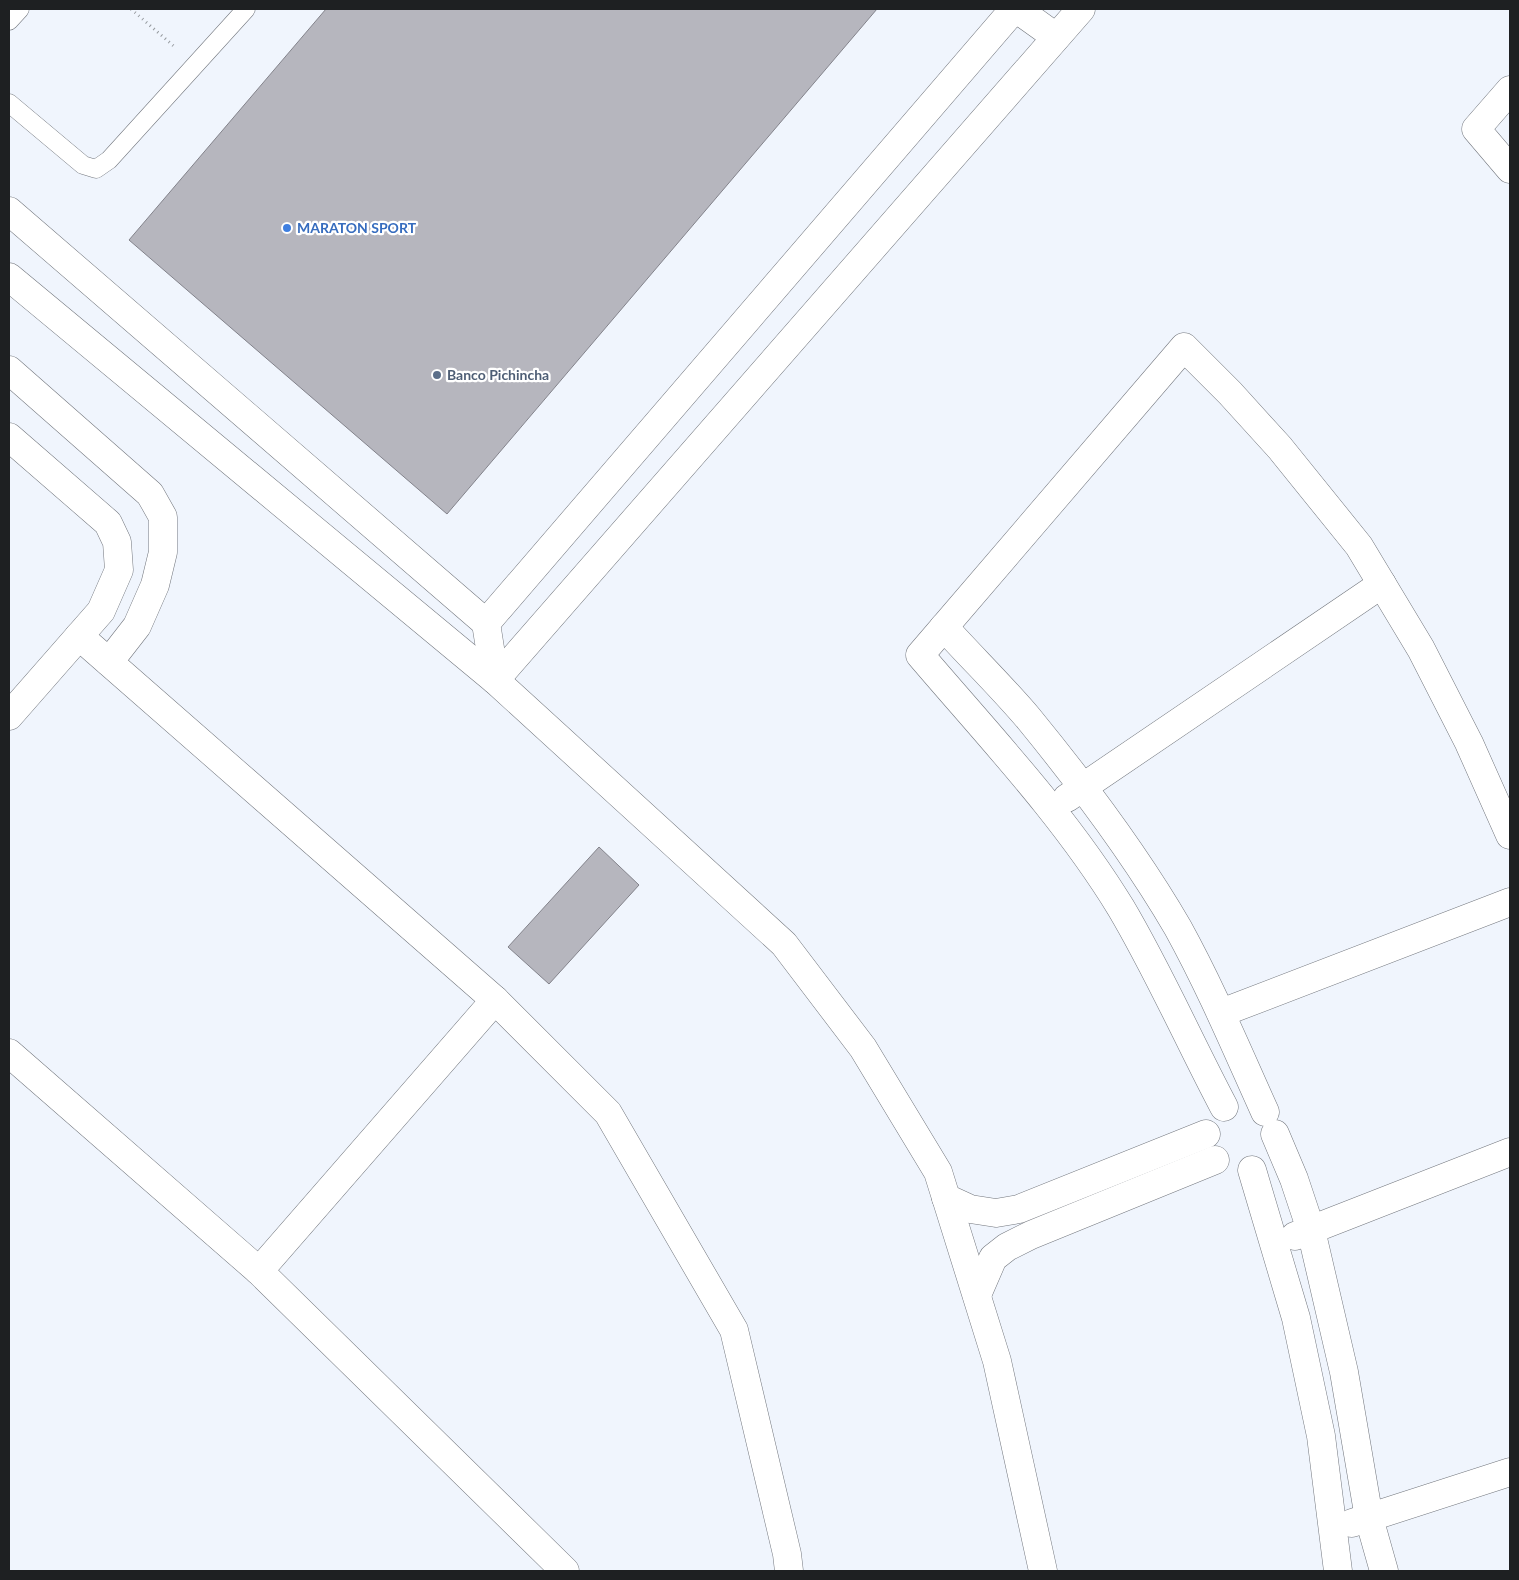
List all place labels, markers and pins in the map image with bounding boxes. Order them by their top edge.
place label: MARATON SPORT [297,219,417,236]
marker: MARATON SPORT [281,222,293,234]
place label: Banco Pichincha [447,366,549,383]
marker: Banco Pichincha [431,369,443,381]

